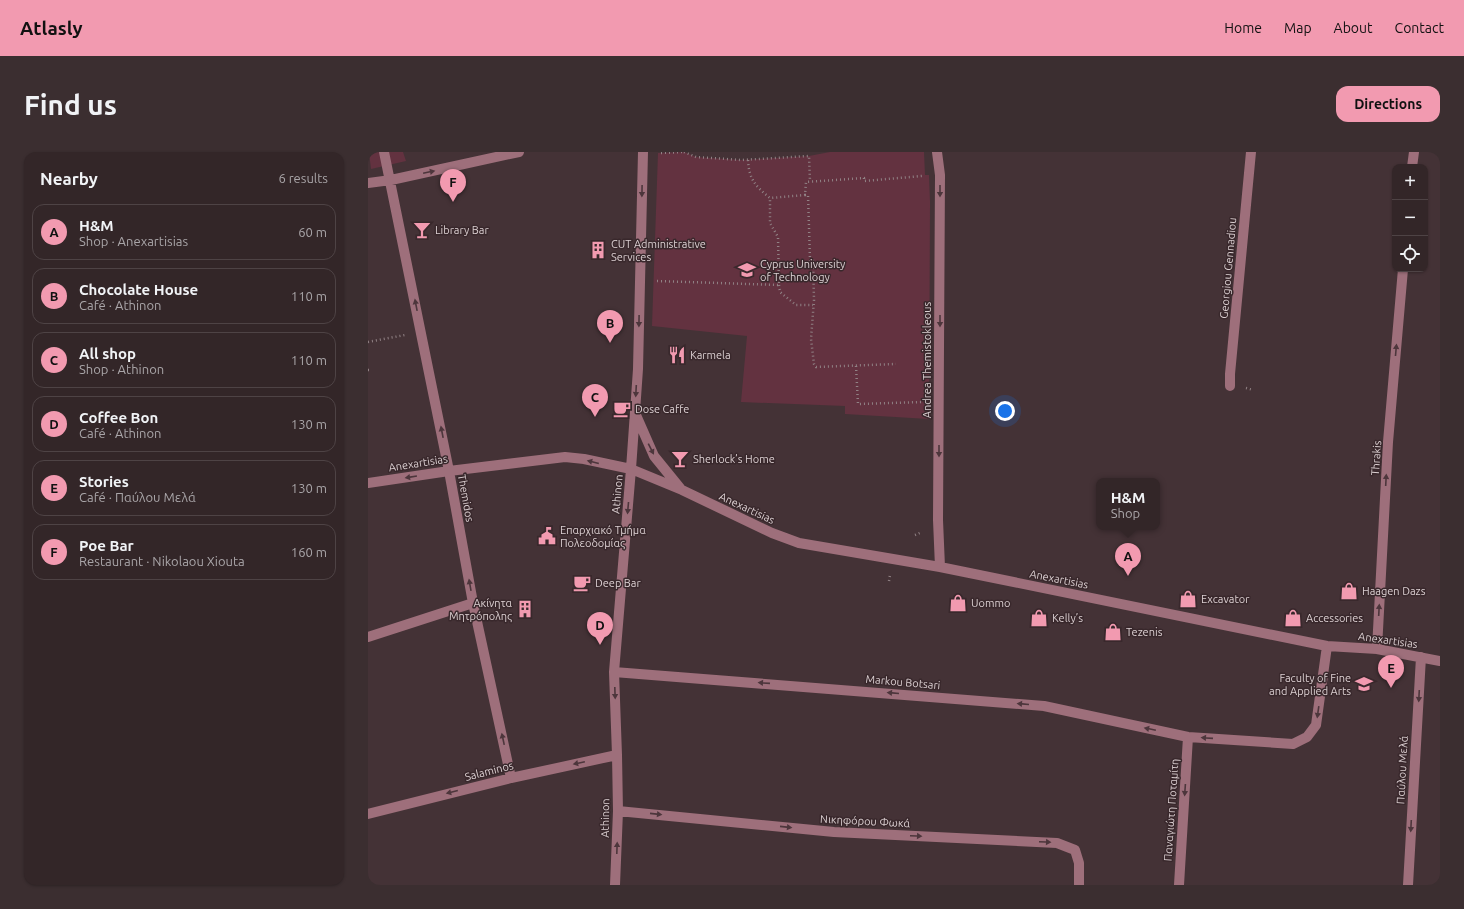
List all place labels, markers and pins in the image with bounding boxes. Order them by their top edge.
pin: F [440,169,466,202]
bar icon: Library Bar [412,220,432,240]
place label: Library Bar [435,224,489,236]
place label: CUT Administrative Services [611,238,706,263]
building icon: CUT Administrative Services [588,240,608,260]
place label: Cyprus University of Technology [760,258,846,283]
school or university icon: Cyprus University of Technology [737,260,757,280]
pin: B [597,310,623,343]
restaurant icon: Karmela [667,345,687,365]
place label: Karmela [690,349,731,361]
pin: C [582,384,608,417]
cafe icon: Dose Caffe [612,399,632,419]
place label: Dose Caffe [635,403,689,415]
bar icon: Sherlock’s Home [670,449,690,469]
place label: Sherlock’s Home [693,453,775,465]
place label: Επαρχιακό Τμήμα Πολεοδομίας [560,524,646,550]
public building icon: Επαρχιακό Τμήμα Πολεοδομίας [537,526,557,546]
pin: A [1115,543,1141,576]
cafe icon: Deep Bar [572,573,592,593]
place label: Deep Bar [595,577,642,589]
shop icon: Haagen Dazs [1339,581,1359,601]
place label: Haagen Dazs [1362,585,1426,597]
shop icon: Excavator [1178,589,1198,609]
shop icon: Uommo [948,593,968,613]
place label: Excavator [1201,593,1250,605]
place label: Ακίνητα Μητρόπολης [449,597,512,623]
place label: Uommo [971,597,1010,609]
building icon: Ακίνητα Μητρόπολης [515,599,535,619]
shop icon: Kelly’s [1029,608,1049,628]
shop icon: Accessories [1283,608,1303,628]
pin: D [587,612,613,645]
place label: Kelly’s [1052,612,1083,624]
place label: Accessories [1306,612,1363,624]
shop icon: Tezenis [1103,622,1123,642]
place label: Tezenis [1126,626,1163,638]
pin: E [1378,655,1404,688]
place label: Faculty of Fine and Applied Arts [1269,672,1351,697]
school or university icon: Faculty of Fine and Applied Arts [1354,674,1374,694]

